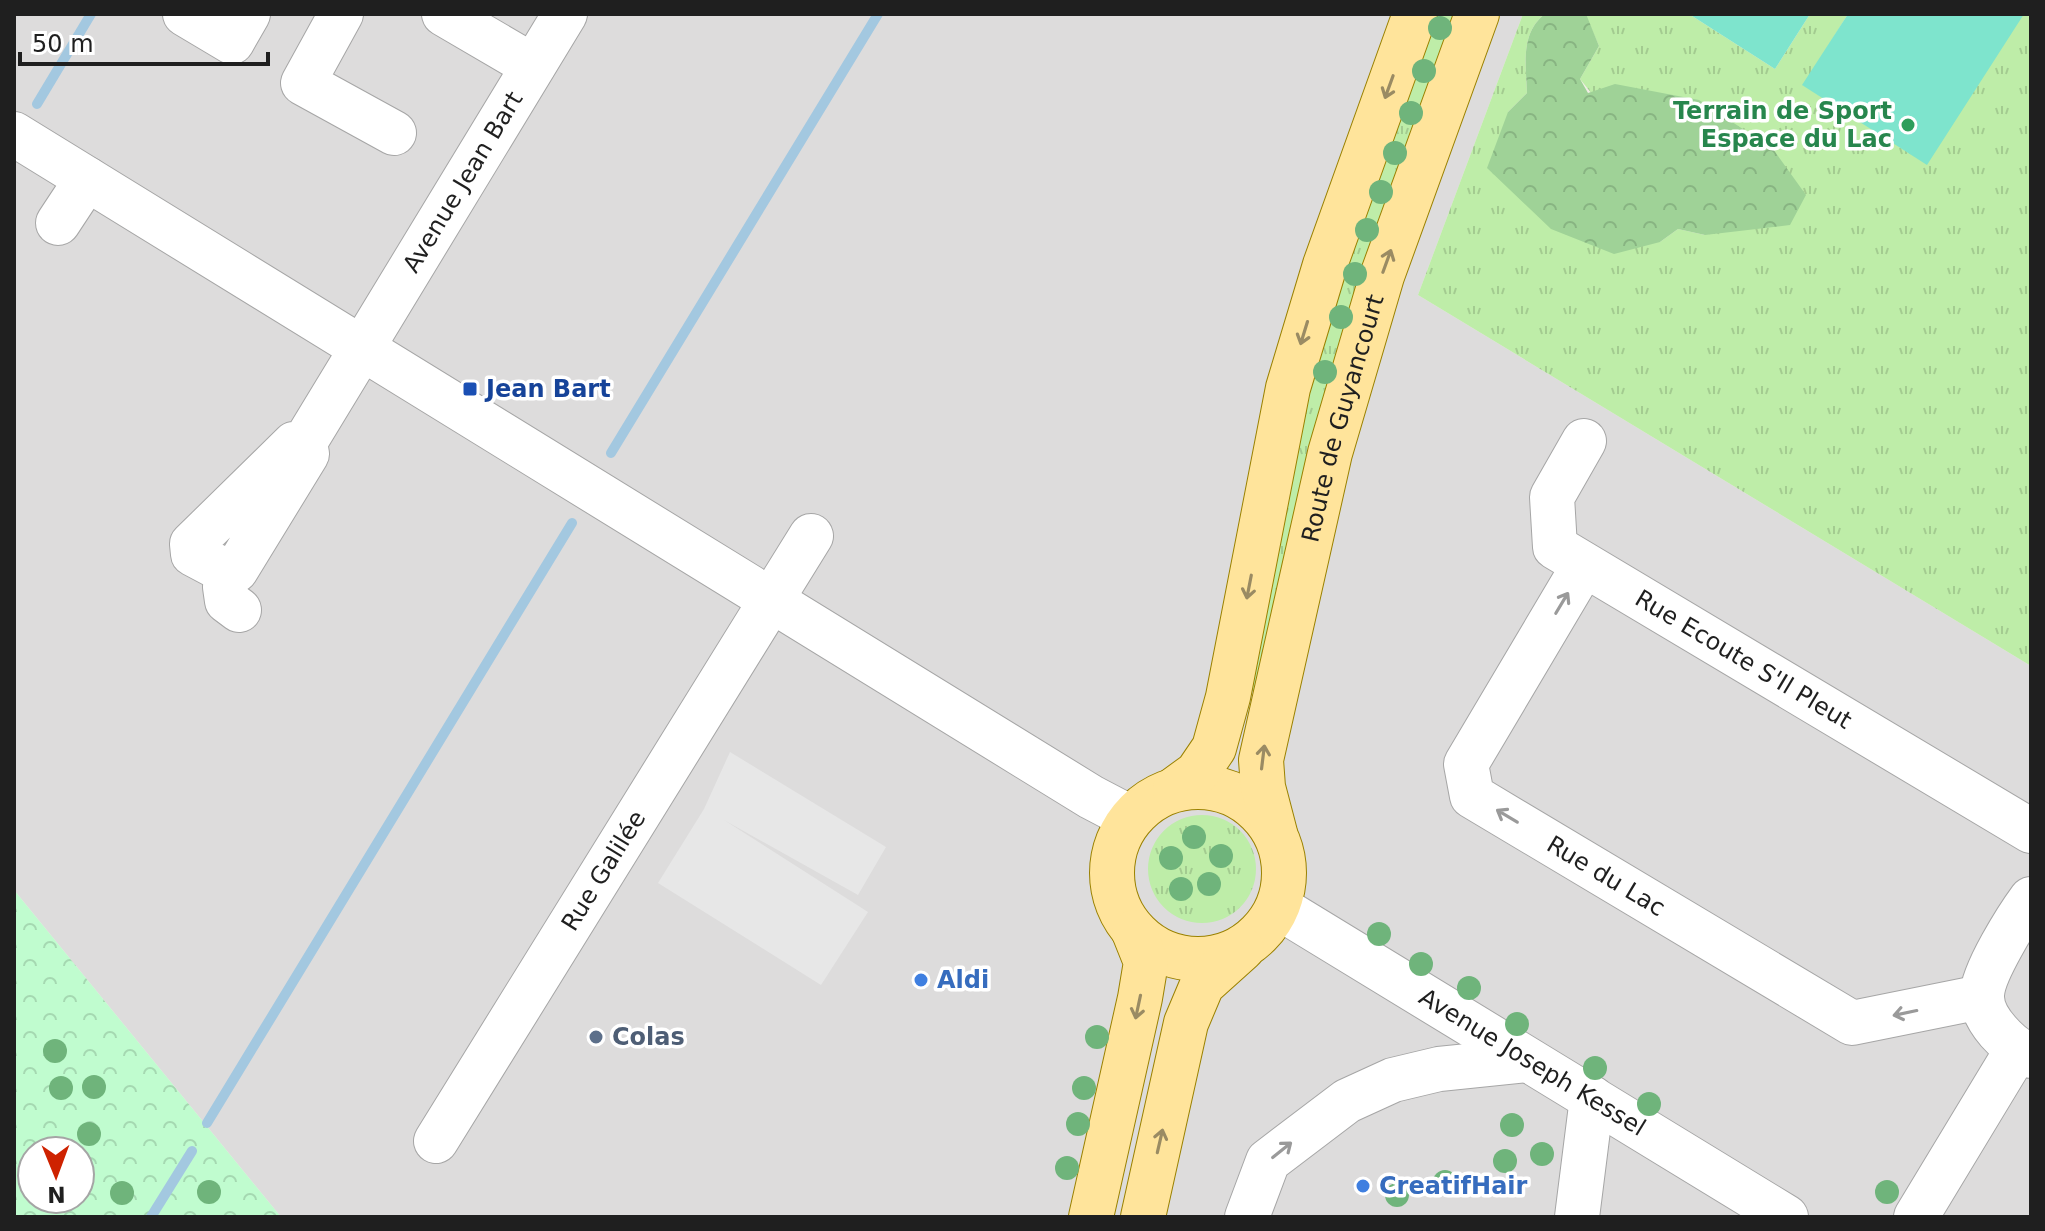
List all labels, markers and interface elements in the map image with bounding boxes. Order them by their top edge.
scale bar [20,16,268,66]
text: 50 m [32,30,94,58]
one-way arrow [1381,75,1395,99]
street label: Avenue Jean Bart [397,87,529,278]
place label: Terrain de Sport Espace du Lac [1673,97,1892,153]
marker: Terrain de Sport Espace du Lac [1899,116,1917,134]
one-way arrow [1381,249,1395,274]
street label: Route de Guyancourt [1296,291,1390,545]
one-way arrow [1296,320,1311,346]
place label: Jean Bart [484,375,611,403]
marker: Jean Bart [461,380,479,398]
one-way arrow [1241,574,1256,599]
street label: Rue Ecoute S'Il Pleut [1630,584,1857,735]
one-way arrow [1554,592,1570,615]
one-way arrow [1256,744,1271,770]
street label: Rue Galilée [556,805,651,936]
one-way arrow [1496,808,1520,823]
street label: Rue du Lac [1542,830,1670,922]
place label: Aldi [937,966,989,994]
marker: Aldi [912,971,930,989]
street label: Avenue Joseph Kessel [1414,983,1651,1142]
one-way arrow [1130,994,1145,1019]
one-way arrow [1893,1006,1918,1021]
place label: Colas [612,1023,685,1051]
marker: Colas [587,1028,605,1046]
one-way arrow [1153,1129,1168,1154]
north arrow [16,1135,96,1215]
one-way arrow [1271,1141,1292,1158]
place label: CreatifHair [1379,1172,1528,1200]
marker: CreatifHair [1354,1177,1372,1195]
text: N [47,1182,66,1207]

